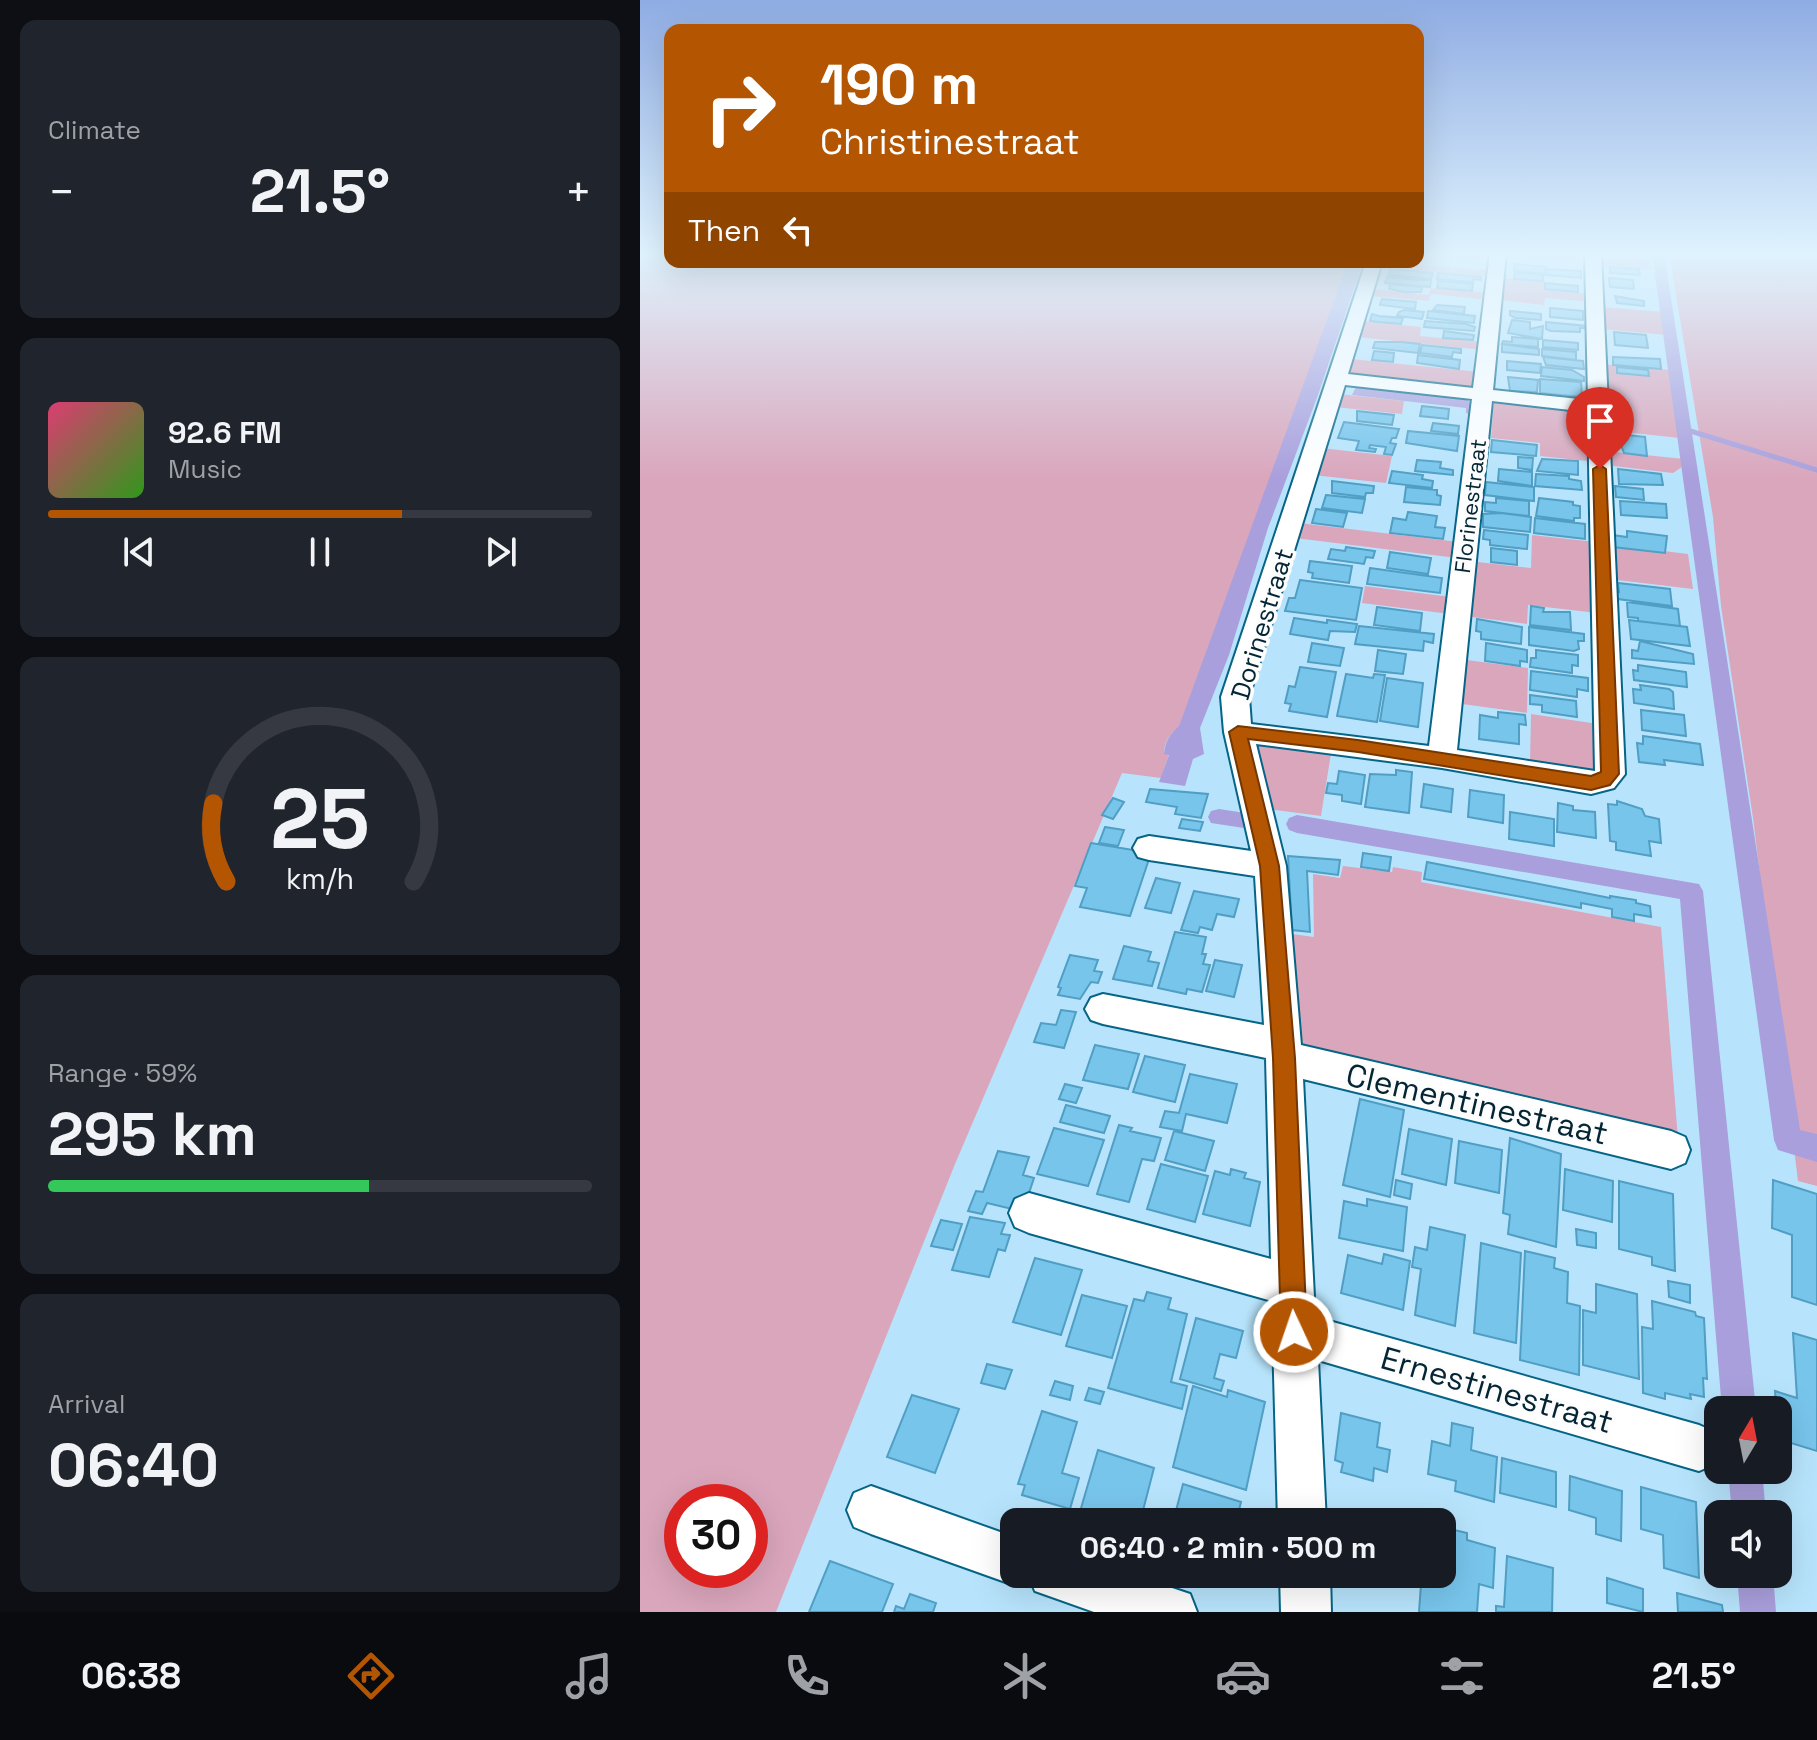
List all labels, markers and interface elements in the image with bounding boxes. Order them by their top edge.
text: 190 m [820,49,978,120]
icon: right [688,56,792,160]
text: Climate [48,113,141,147]
text: Christinestraat [820,119,1080,165]
text: 21.5° [250,153,390,230]
text: − [48,164,75,220]
text: + [565,164,592,220]
icon: left [776,208,820,252]
text: Then [688,211,760,250]
pin [1566,387,1634,469]
icon: arrive [1578,399,1622,443]
text: 92.6 FM [168,413,282,452]
street label: Florinestraat [1448,437,1492,575]
text: Music [168,452,242,486]
icon: previous [117,530,161,574]
icon: pause [298,530,342,574]
icon: next [479,530,523,574]
street label: Dorinestraat [1223,544,1301,704]
text: 25 [270,766,370,872]
text: km/h [286,861,354,897]
street label: Clementinestraat [1342,1054,1612,1154]
text: Range · 59% [48,1056,197,1090]
text: 295 km [48,1096,257,1173]
position arrow [1252,1290,1336,1374]
street label: Ernestinestraat [1376,1338,1618,1442]
text: Arrival [48,1387,125,1421]
north arrow [1704,1396,1792,1484]
map controls [1704,1396,1792,1588]
text: 06:40 [48,1427,219,1504]
speed limit sign: 30 [664,1484,768,1588]
button: sound [1704,1500,1792,1588]
text: 06:40 · 2 min · 500 m [1080,1528,1376,1567]
icon: directions [343,1648,399,1704]
icon: music [561,1648,617,1704]
icon: phone [779,1648,835,1704]
icon: climate [997,1648,1053,1704]
icon: car [1215,1648,1271,1704]
icon: filters [1434,1648,1490,1704]
text: 06:38 [81,1653,181,1699]
text: 21.5° [1652,1653,1736,1699]

